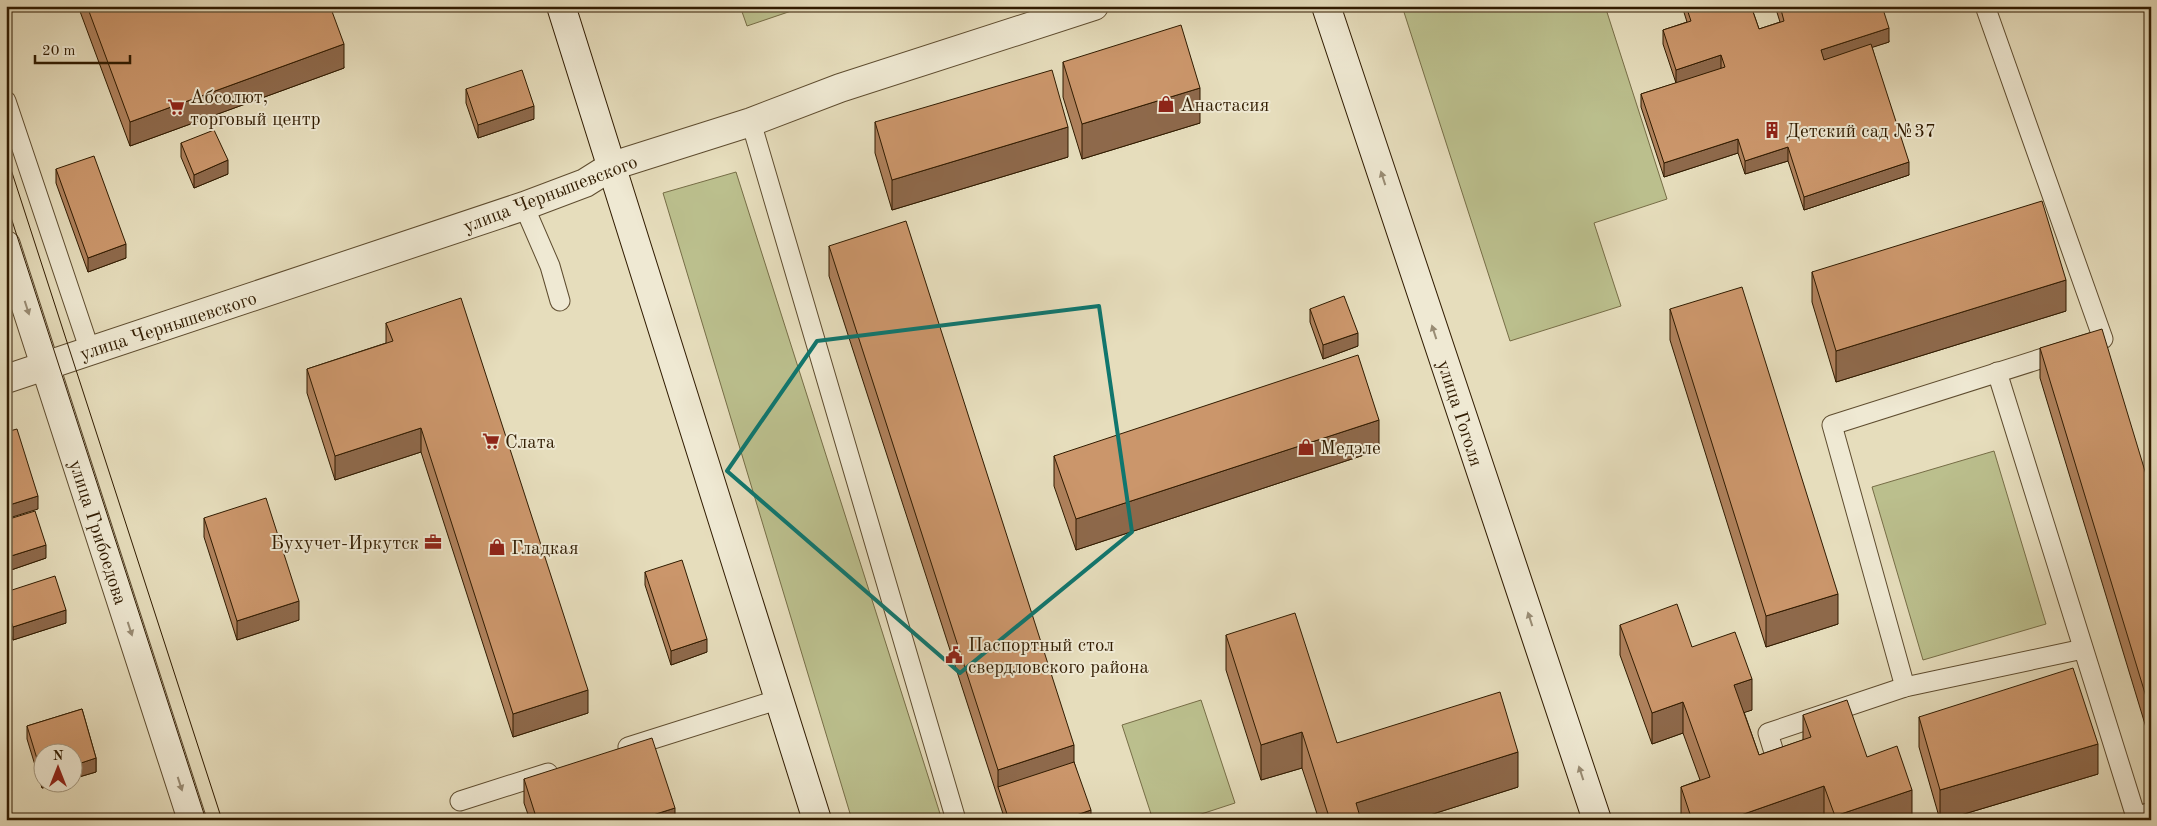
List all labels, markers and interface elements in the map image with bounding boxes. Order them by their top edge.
scale bar [35,32,130,64]
text: 20 m [42,44,76,59]
place label: Абсолют, торговый центр [190,89,321,130]
shop icon: Анастасия [1156,94,1176,114]
supermarket icon: Абсолют, торговый центр [166,97,186,117]
place label: Анастасия [1180,97,1269,116]
building icon: Детский сад №37 [1762,120,1782,140]
place label: Детский сад №37 [1786,123,1936,142]
street label: улица Чернышевского [461,153,641,237]
one-way arrow [1379,170,1387,185]
street label: улица Чернышевского [78,290,260,365]
one-way arrow [23,301,31,316]
one-way arrow [1430,325,1438,340]
street label: улица Гоголя [1433,358,1485,469]
supermarket icon: Слата [481,431,501,451]
place label: Слата [505,434,556,453]
shop icon: Медэле [1296,437,1316,457]
place label: Медэле [1320,440,1381,459]
street label: улица Грибоедова [64,458,129,608]
office icon: Бухучет-Иркутск [423,532,443,552]
place label: Бухучет-Иркутск [270,535,419,554]
shop icon: Гладкая [487,537,507,557]
place label: Гладкая [511,540,579,559]
one-way arrow [1526,612,1533,627]
one-way arrow [127,622,135,637]
place label: Паспортный стол свердловского района [968,637,1149,678]
public building icon: Паспортный стол свердловского района [944,645,964,665]
north arrow [32,744,82,794]
text: N [53,749,64,763]
one-way arrow [1577,766,1584,781]
one-way arrow [177,777,185,792]

